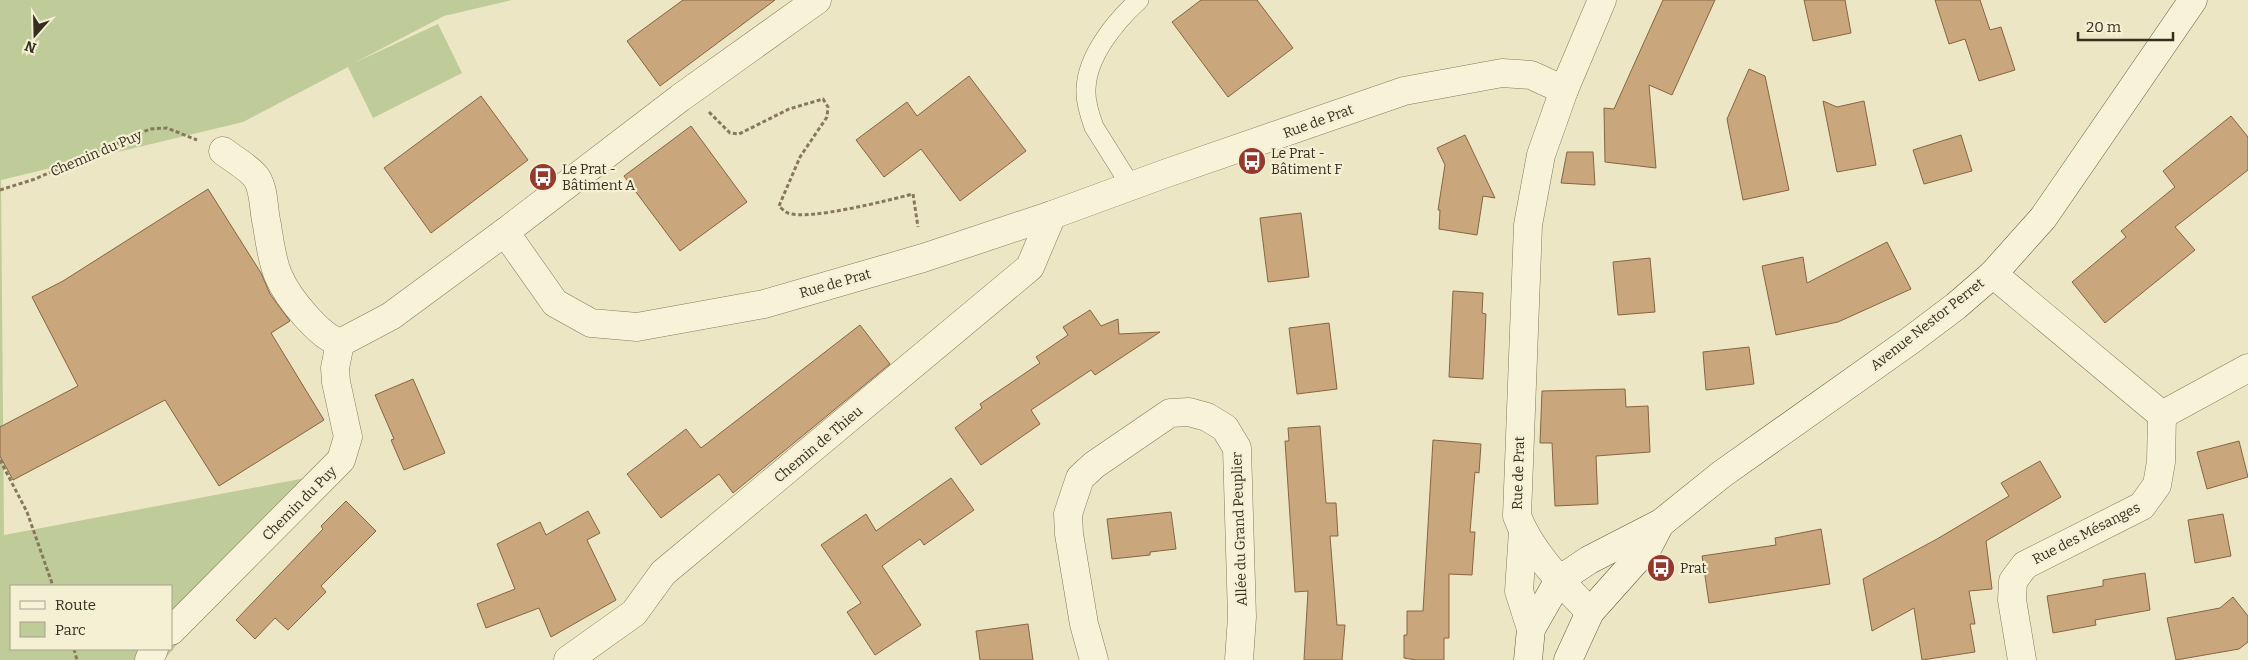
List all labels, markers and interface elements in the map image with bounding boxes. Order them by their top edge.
north arrow [10,10,60,60]
scale bar [2078,10,2173,42]
text: 20 m [2086,18,2122,36]
text: N [23,37,39,57]
street label: Rue de Prat [1281,101,1356,142]
street label: Chemin du Puy [48,126,145,180]
place label: Le Prat - Bâtiment F [1271,145,1342,178]
bus stop icon: Le Prat - Bâtiment F [1237,146,1267,176]
place label: Le Prat - Bâtiment A [562,161,635,194]
bus stop icon: Le Prat - Bâtiment A [528,162,558,192]
street label: Rue de Prat [797,265,873,302]
street label: Avenue Nestor Perret [1867,275,1988,374]
street label: Chemin de Thieu [771,402,866,486]
street label: Rue de Prat [1509,436,1528,510]
street label: Allée du Grand Peuplier [1228,452,1251,606]
street label: Chemin du Puy [259,462,340,544]
street label: Rue des Mésanges [2029,499,2143,568]
bus stop icon: Prat [1646,553,1676,583]
place label: Prat [1680,560,1707,577]
legend [10,585,172,650]
text: Route [55,596,96,614]
text: Parc [55,621,86,639]

